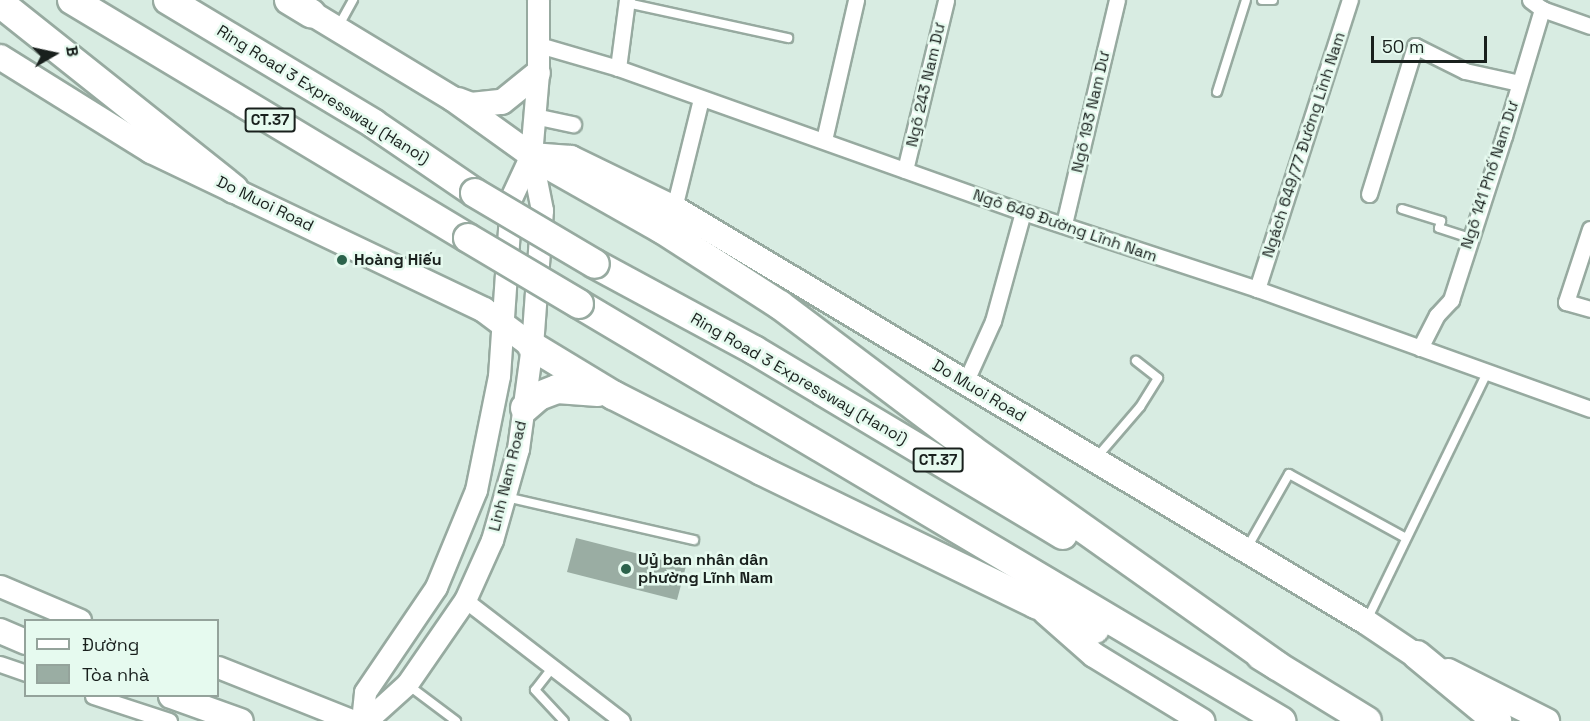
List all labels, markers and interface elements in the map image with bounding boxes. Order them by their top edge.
street label: Ring Road 3 Expressway (Hanoi) [213,21,433,169]
street label: Ngõ 243 Nam Dư [902,21,950,149]
north arrow [24,24,84,84]
scale bar [1374,24,1490,62]
street label: Ngách 649/77 Đường Lĩnh Nam [1258,30,1350,260]
text: 50 m [1382,35,1424,58]
text: B [61,44,83,58]
street label: Ngõ 193 Nam Dư [1068,49,1114,175]
street label: Ngõ 141 Phố Nam Dư [1457,99,1523,251]
road number: CT.37 [244,108,296,132]
street label: Do Muoi Road [213,172,317,236]
street label: Ngõ 649 Đường Lĩnh Nam [970,185,1160,267]
place label: Hoàng Hiếu [354,250,442,270]
marker: Hoàng Hiếu [335,253,349,267]
street label: Ring Road 3 Expressway (Hanoi) [687,309,911,449]
street label: Do Muoi Road [929,356,1029,426]
street label: Linh Nam Road [485,419,531,533]
road number: CT.37 [912,448,964,472]
place label: Uỷ ban nhân dân phường Lĩnh Nam [638,550,773,588]
marker: Uỷ ban nhân dân phường Lĩnh Nam [619,562,633,576]
legend [24,619,219,697]
text: Đường [82,633,139,656]
text: Tòa nhà [82,663,149,686]

